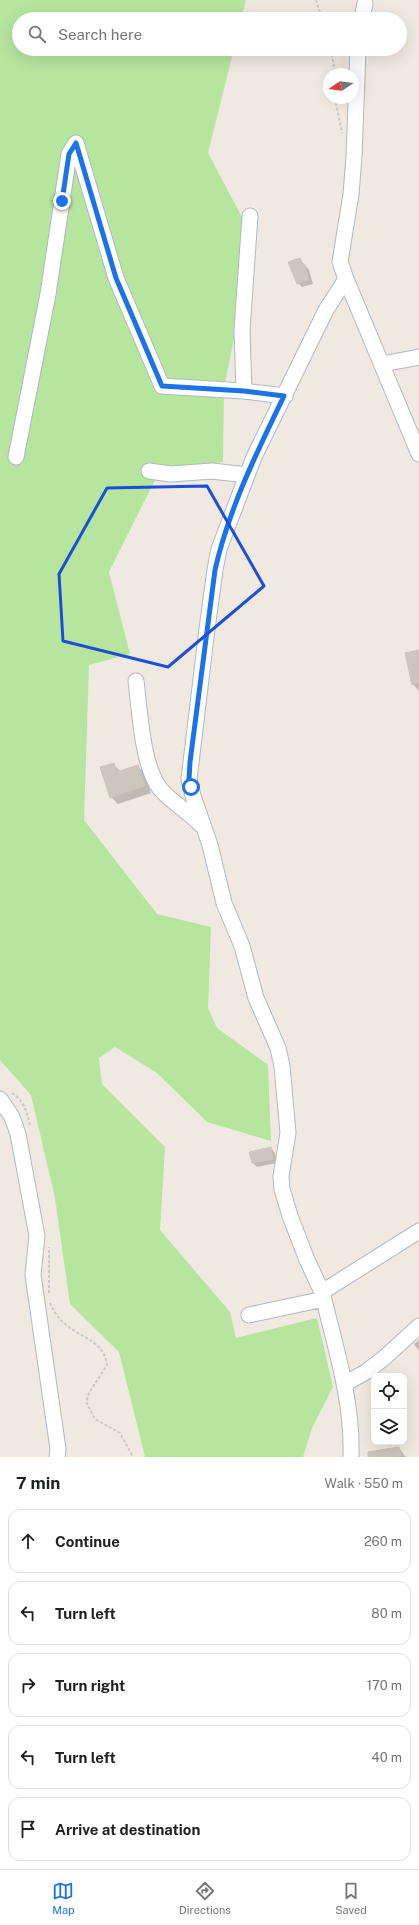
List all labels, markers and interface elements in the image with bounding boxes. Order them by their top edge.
search box [12,12,407,56]
icon: search [26,23,48,45]
text: Search here [58,26,142,43]
north arrow [323,68,359,104]
route end [53,192,71,210]
route start [182,778,200,796]
map controls [371,1373,407,1445]
button: locate [371,1373,407,1409]
button: layers [371,1409,407,1445]
text: 7 min [16,1473,60,1493]
text: Walk · 550 m [325,1476,403,1491]
icon: ahead [17,1530,39,1552]
text: Continue [55,1533,120,1550]
text: 260 m [364,1534,402,1549]
icon: left [17,1602,39,1624]
text: Turn left [55,1605,116,1622]
text: 80 m [371,1606,402,1621]
icon: right [17,1674,39,1696]
text: Turn right [55,1677,125,1694]
text: 170 m [367,1678,402,1693]
icon: left [17,1746,39,1768]
text: Turn left [55,1749,116,1766]
text: 40 m [371,1750,402,1765]
icon: arrive [17,1818,39,1840]
text: Arrive at destination [55,1821,200,1838]
tab: Map [52,1880,75,1916]
tab: Directions [179,1880,231,1916]
tab: Saved [335,1880,367,1916]

